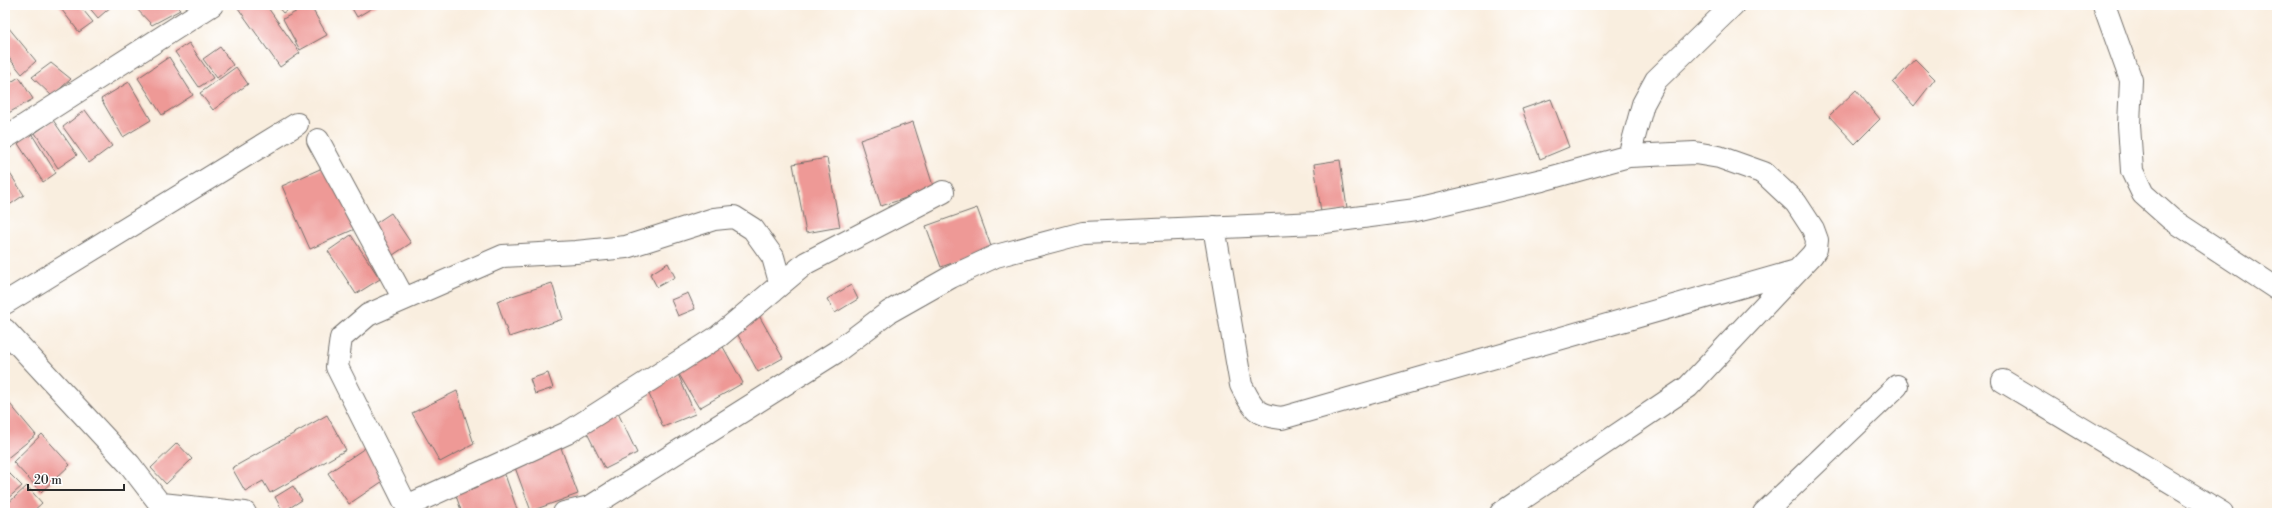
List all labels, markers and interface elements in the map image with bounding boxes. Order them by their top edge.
scale bar [28,466,124,492]
text: 20 m [34,473,62,488]

